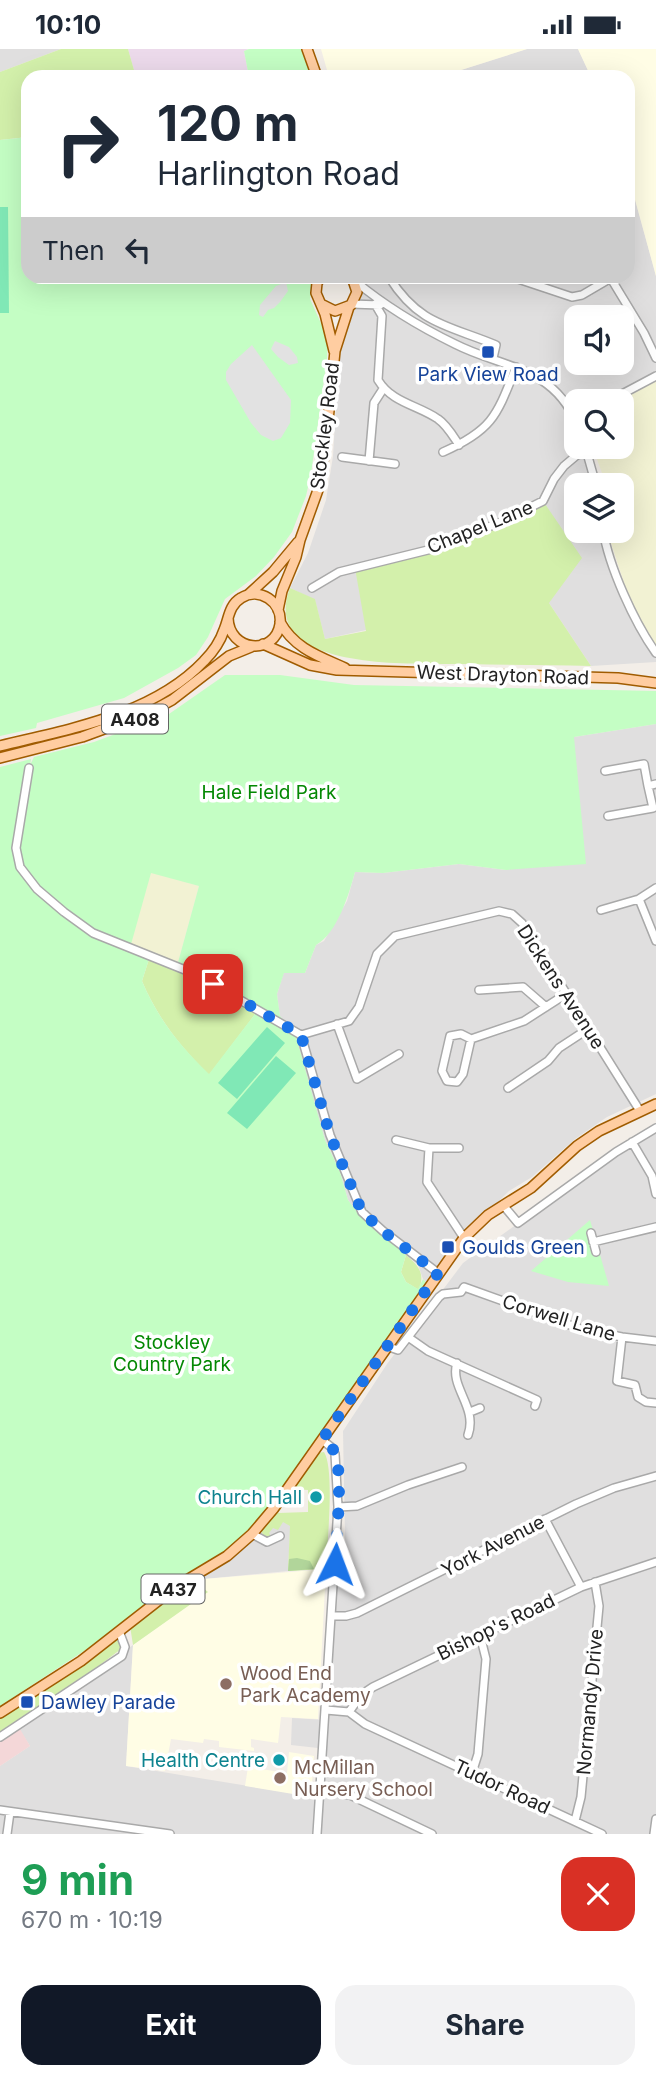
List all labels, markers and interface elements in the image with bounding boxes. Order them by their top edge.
text: 10:10 [35,9,101,40]
text: 120 m [157,94,298,153]
icon: right [42,98,133,189]
text: Harlington Road [157,154,400,193]
icon: left [119,231,157,269]
text: Then [42,235,105,266]
map controls [564,305,634,543]
button: sound [564,305,634,375]
marker: Park View Road [480,344,496,360]
street label: Stockley Road [306,361,344,491]
place label: Park View Road [417,363,559,386]
button: search [564,389,634,459]
button: layers [564,473,634,543]
street label: Chapel Lane [424,495,536,559]
street label: West Drayton Road [416,660,590,690]
road number: A408 [102,705,168,733]
park label: Hale Field Park [202,781,337,804]
street label: Dickens Avenue [512,921,610,1053]
pin [183,954,243,1014]
icon: arrive [194,965,232,1003]
place label: Goulds Green [462,1236,585,1259]
marker: Goulds Green [440,1239,456,1255]
street label: Corwell Lane [500,1290,618,1346]
park label: Stockley Country Park [113,1331,232,1376]
place label: Church Hall [197,1486,302,1509]
marker: Church Hall [308,1489,324,1505]
street label: York Avenue [438,1510,548,1582]
position arrow [298,1527,372,1601]
road number: A437 [142,1575,204,1603]
street label: Bishop's Road [433,1589,559,1665]
street label: Normandy Drive [572,1628,608,1776]
place label: Wood End Park Academy [240,1662,371,1707]
marker: Wood End Park Academy [218,1676,234,1692]
place label: Dawley Parade [41,1691,176,1714]
marker: Dawley Parade [19,1694,35,1710]
place label: Health Centre [141,1749,265,1772]
marker: Health Centre [271,1752,287,1768]
street label: Tudor Road [450,1755,554,1819]
place label: McMillan Nursery School [294,1756,433,1801]
marker: McMillan Nursery School [272,1770,288,1786]
text: 9 min [21,1854,134,1905]
button: close [561,1857,635,1931]
text: 670 m · 10:19 [21,1906,163,1934]
button: Exit [21,1985,321,2065]
button: Share [335,1985,635,2065]

